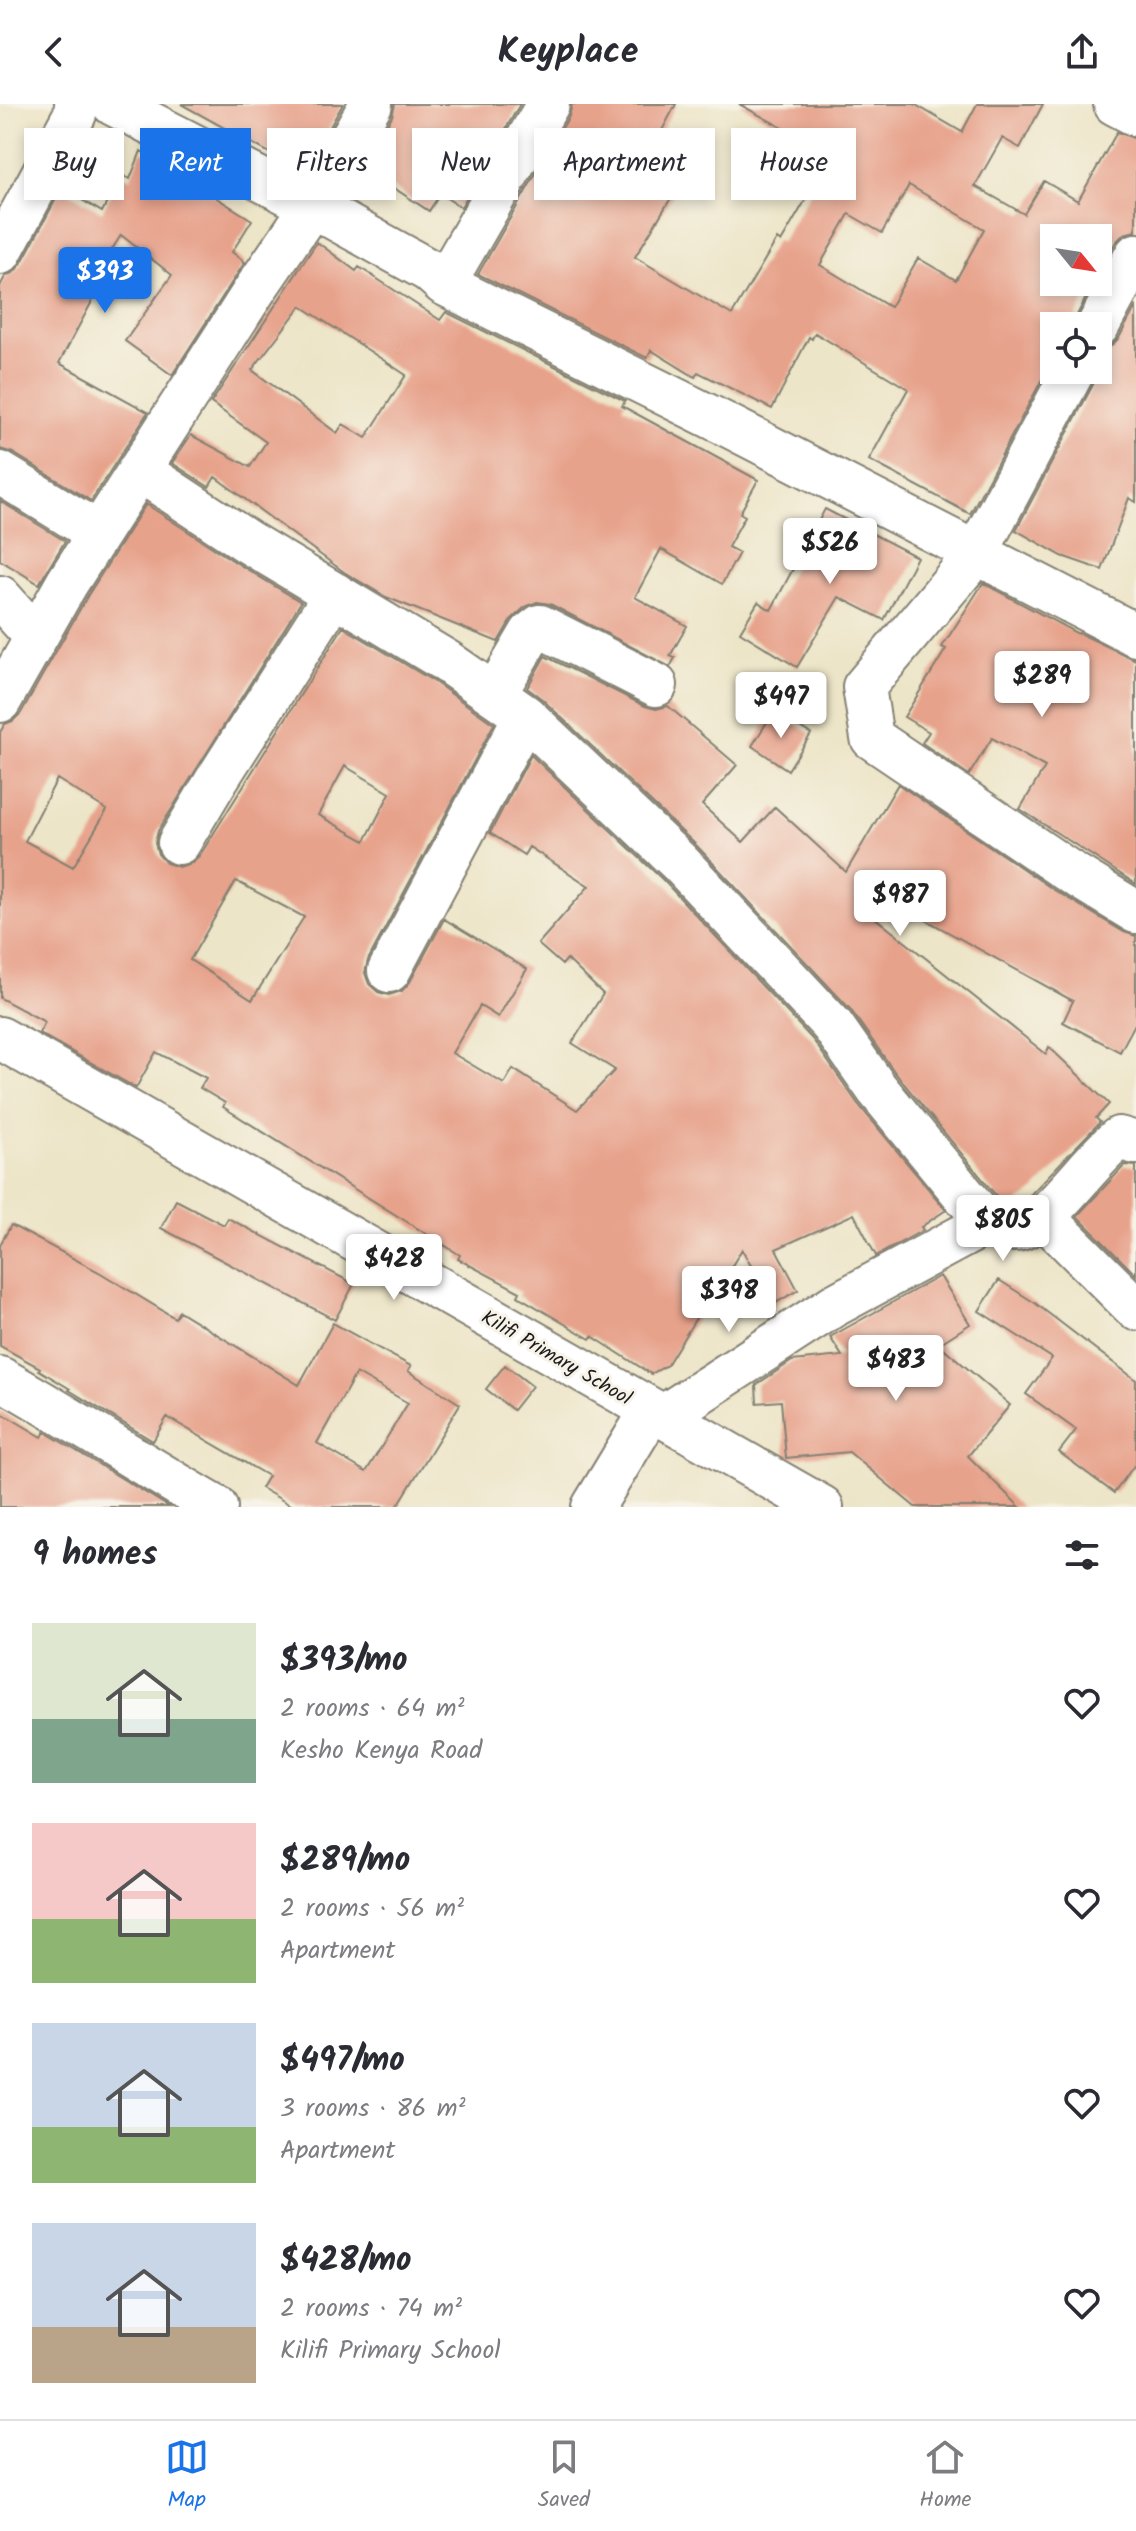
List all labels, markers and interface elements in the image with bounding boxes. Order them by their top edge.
text: Keyplace [498,24,638,81]
icon: back [32,30,76,74]
icon: share [1060,30,1104,74]
chip: Buy [24,128,124,200]
chip: Rent [140,128,251,200]
chip: Filters [267,128,396,200]
chip: New [412,128,518,200]
chip: Apartment [534,128,715,200]
chip: House [731,128,856,200]
north arrow [1040,224,1112,296]
map controls [1040,224,1112,384]
pin: $393 [58,247,152,315]
text: $393 [77,252,134,294]
button: locate [1040,312,1112,384]
pin: $526 [783,518,877,586]
text: $526 [801,523,859,565]
pin: $289 [995,651,1089,719]
text: $289 [1012,656,1072,698]
pin: $497 [734,672,828,740]
text: $497 [754,677,809,719]
pin: $987 [853,870,947,938]
text: $987 [872,875,928,917]
pin: $805 [956,1195,1050,1263]
text: $805 [974,1200,1032,1242]
pin: $428 [347,1234,441,1302]
text: $428 [364,1239,424,1281]
pin: $398 [682,1266,776,1334]
text: $398 [700,1271,758,1313]
street label: Kilifi Primary School [475,1302,638,1415]
pin: $483 [849,1335,943,1403]
text: $483 [866,1340,926,1382]
text: 9 homes [32,1528,157,1582]
icon: filters [1060,1533,1104,1577]
text: $393/mo [280,1634,407,1688]
icon: home [96,1655,192,1751]
icon: heart [1060,1681,1104,1725]
text: 2 rooms · 64 m² [280,1688,464,1730]
text: Kesho Kenya Road [280,1730,482,1772]
text: $289/mo [280,1834,410,1888]
icon: home [96,1855,192,1951]
icon: heart [1060,1881,1104,1925]
text: 2 rooms · 56 m² [280,1888,464,1930]
text: Apartment [280,1930,395,1972]
text: $497/mo [280,2034,405,2088]
icon: home [96,2055,192,2151]
icon: heart [1060,2081,1104,2125]
text: 3 rooms · 86 m² [280,2088,465,2130]
text: Apartment [280,2130,395,2172]
text: $428/mo [280,2234,411,2288]
icon: home [96,2255,192,2351]
icon: heart [1060,2281,1104,2325]
text: 2 rooms · 74 m² [280,2288,462,2330]
text: Kilifi Primary School [280,2330,501,2372]
tab: Map [165,2435,209,2518]
tab: Saved [538,2435,590,2518]
tab: Home [919,2435,971,2518]

